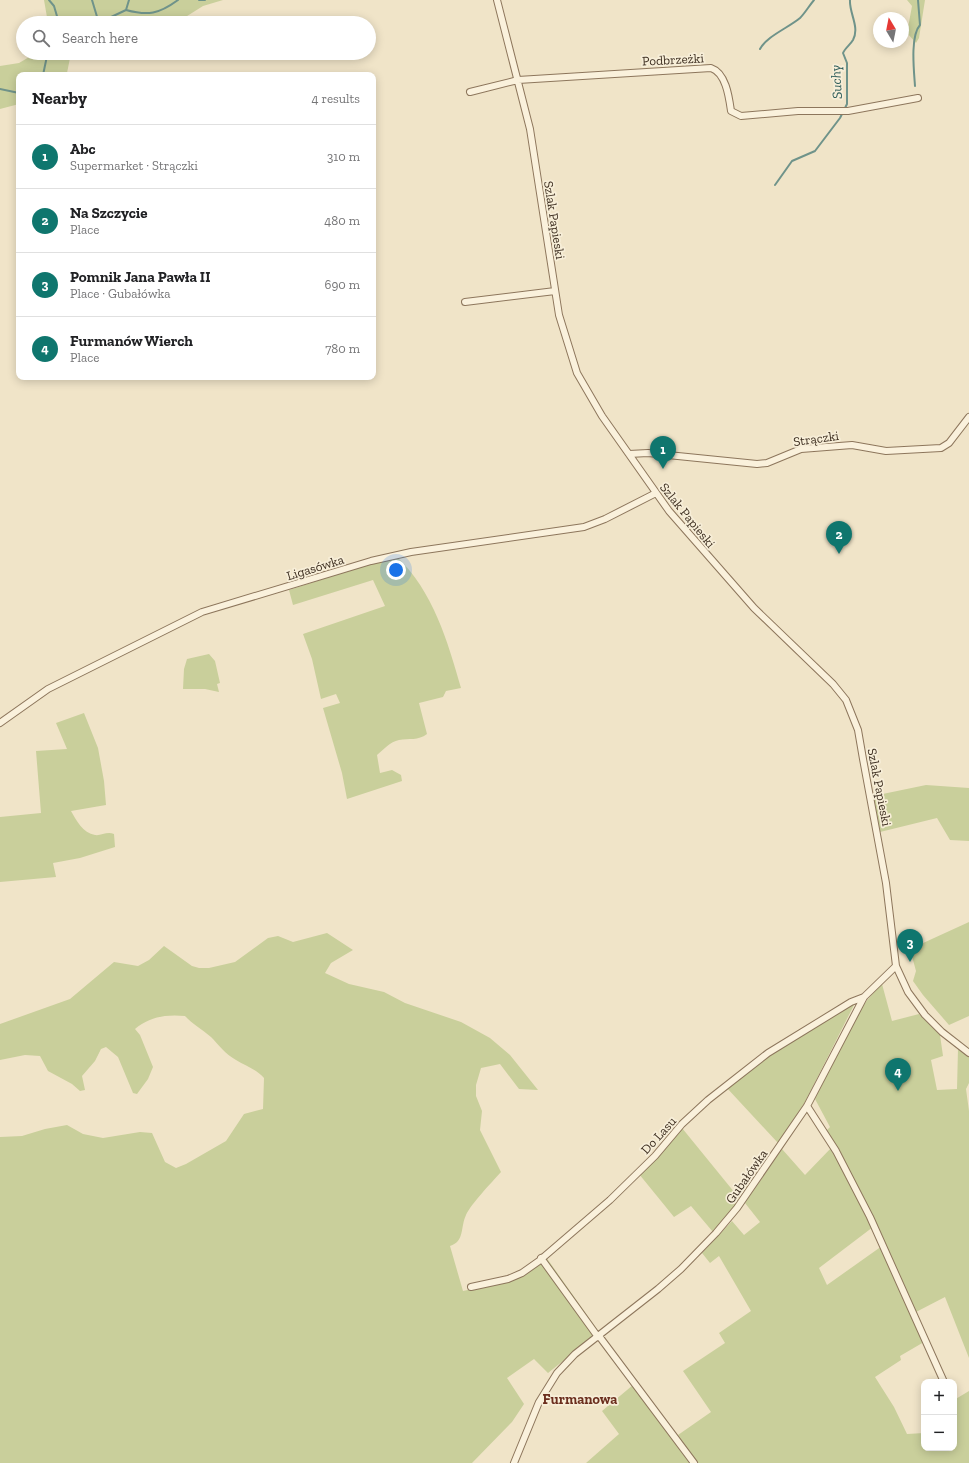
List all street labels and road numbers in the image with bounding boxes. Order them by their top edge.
street label: Podbrzeżki [642,50,705,69]
street label: Szlak Papieski [541,180,568,261]
street label: Strączki [792,428,840,449]
street label: Szlak Papieski [657,480,719,551]
street label: Ligasówka [285,551,346,583]
street label: Szlak Papieski [865,747,894,828]
street label: Do Lasu [638,1113,680,1157]
street label: Gubałówka [722,1146,771,1206]

